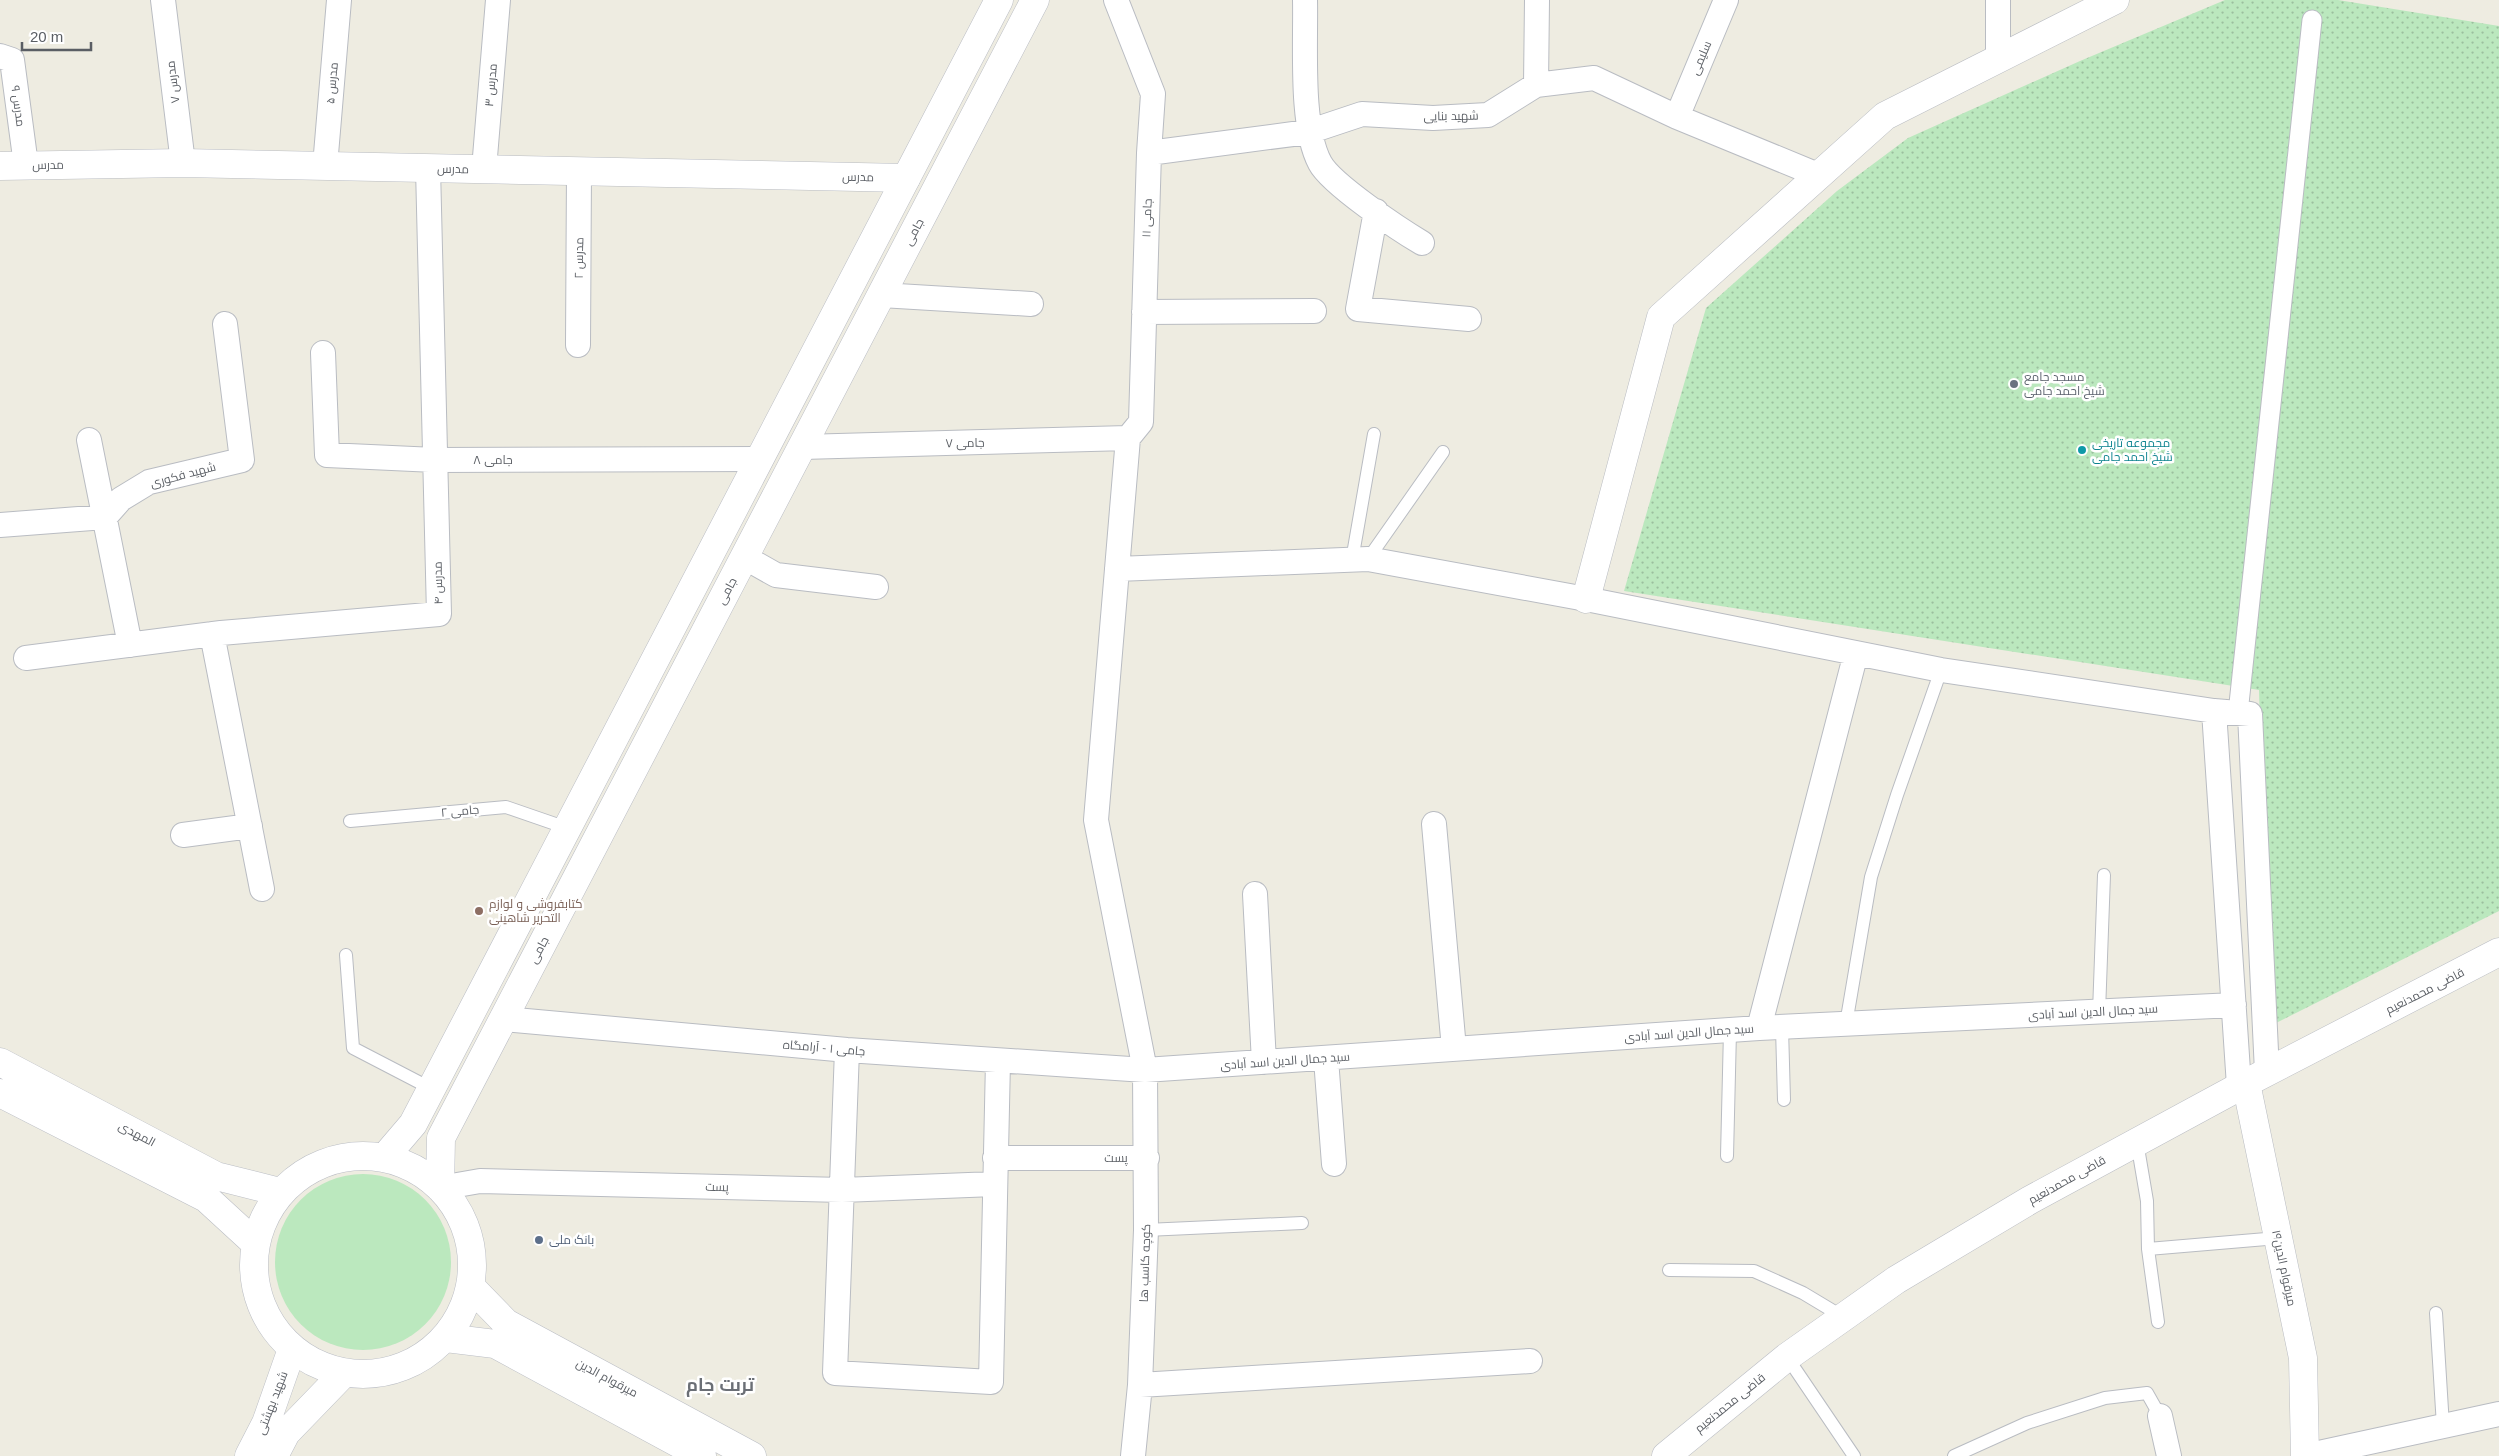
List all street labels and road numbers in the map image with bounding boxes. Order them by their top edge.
street label: سلیمی [1688,39,1714,77]
street label: مدرس ۷ [163,60,183,104]
street label: مدرس ۵ [323,62,341,104]
street label: مدرس ۳ [482,63,500,107]
street label: مدرس ۹ [8,85,28,127]
street label: شهید بنایی [1423,109,1479,123]
street label: مدرس [32,158,64,172]
street label: مدرس [437,162,469,176]
street label: مدرس [842,170,874,184]
street label: جامی ۱۱ [1139,198,1155,238]
street label: جامی [901,216,927,248]
street label: مدرس ۲ [572,237,586,279]
street label: جامی ۷ [945,436,985,450]
street label: جامی ۸ [473,453,513,467]
street label: شهید فکوری [149,460,217,490]
street label: مدرس ۴ [431,561,445,605]
street label: جامی [714,575,740,607]
street label: جامی ۲ [440,802,480,820]
street label: جامی [526,934,552,966]
street label: قاضی محمدنعیم [2383,965,2467,1018]
street label: سید جمال الدین اسد آبادی [2028,1002,2158,1022]
street label: سید جمال الدین اسد آبادی [1624,1021,1754,1045]
street label: جامی ۱ - آرامگاه [782,1037,866,1059]
street label: سید جمال الدین اسد آبادی [1220,1049,1350,1073]
street label: المهدی [116,1118,158,1150]
street label: پست [1104,1151,1128,1167]
street label: قاضی محمدنعیم [2026,1153,2109,1208]
street label: پست [705,1180,730,1196]
street label: کوچه کاسب ها [1137,1223,1155,1303]
street label: میرقوام الدین۱۹ [2268,1229,2299,1308]
street label: میرقوام الدین [573,1356,640,1401]
street label: شهید بهشتی [254,1369,291,1437]
street label: قاضی محمدنعیم [1692,1370,1769,1436]

